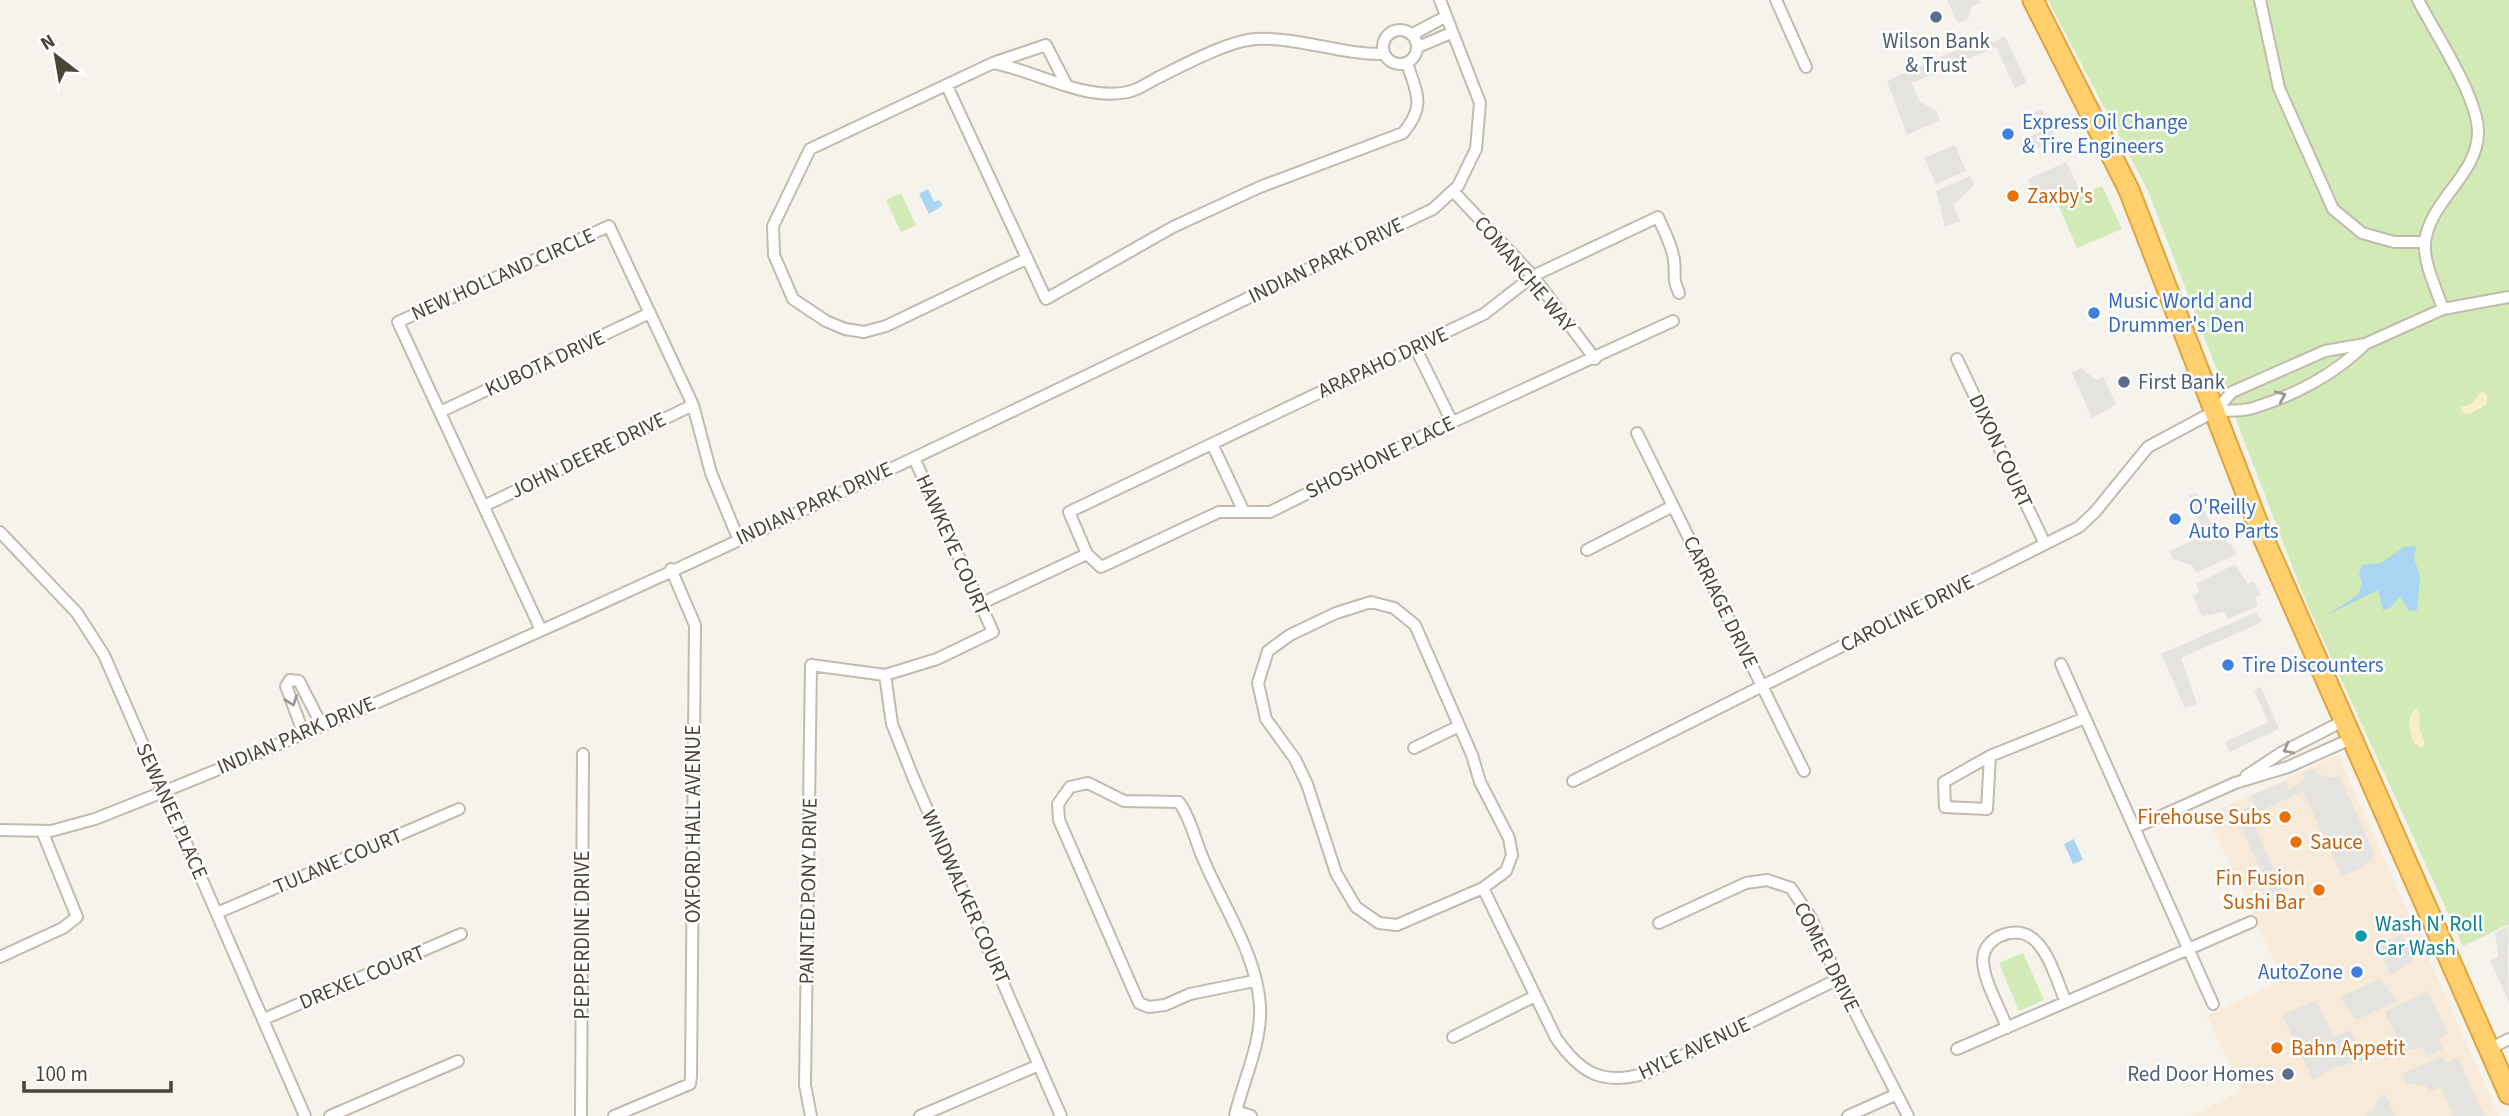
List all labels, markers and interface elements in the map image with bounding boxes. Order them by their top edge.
marker: Wilson Bank & Trust [1928,9,1944,25]
north arrow [21,21,91,91]
place label: Wilson Bank & Trust [1882,26,1990,80]
text: N [36,28,60,58]
place label: Express Oil Change & Tire Engineers [2022,107,2188,161]
marker: Express Oil Change & Tire Engineers [2000,126,2016,142]
place label: Zaxby's [2027,181,2093,211]
marker: Zaxby's [2005,188,2021,204]
street label: INDIAN PARK DRIVE [1243,209,1409,311]
street label: COMANCHE WAY [1467,209,1583,340]
street label: NEW HOLLAND CIRCLE [406,220,600,328]
place label: Music World and Drummer's Den [2108,286,2253,340]
marker: Music World and Drummer's Den [2086,305,2102,321]
street label: ARAPAHO DRIVE [1313,319,1453,405]
street label: KUBOTA DRIVE [480,322,610,404]
place label: First Bank [2138,367,2226,397]
marker: First Bank [2116,374,2132,390]
street label: DIXON COURT [1962,389,2040,513]
one-way arrow [2273,390,2286,404]
street label: JOHN DEERE DRIVE [505,404,671,506]
street label: SHOSHONE PLACE [1300,408,1460,506]
street label: INDIAN PARK DRIVE [731,454,897,552]
street label: HAWKEYE COURT [908,470,998,620]
place label: O'Reilly Auto Parts [2189,492,2279,546]
marker: O'Reilly Auto Parts [2167,511,2183,527]
street label: CARRIAGE DRIVE [1676,530,1766,674]
street label: CAROLINE DRIVE [1835,566,1979,660]
place label: Tire Discounters [2242,650,2384,680]
marker: Tire Discounters [2220,657,2236,673]
street label: INDIAN PARK DRIVE [212,688,380,782]
one-way arrow [284,694,298,706]
street label: OXFORD HALL AVENUE [678,725,708,923]
street label: SEWANEE PLACE [129,738,215,884]
one-way arrow [2283,741,2295,754]
street label: PAINTED PONY DRIVE [791,797,825,985]
place label: Firehouse Subs [2137,802,2271,832]
street label: WINDWALKER COURT [914,805,1018,989]
marker: Firehouse Subs [2277,809,2293,825]
street label: TULANE COURT [269,820,407,902]
place label: Sauce [2310,827,2363,857]
marker: Sauce [2288,834,2304,850]
street label: PEPPERDINE DRIVE [567,850,597,1020]
place label: Fin Fusion Sushi Bar [2215,863,2306,917]
marker: Fin Fusion Sushi Bar [2311,882,2327,898]
street label: COMER DRIVE [1786,897,1868,1017]
place label: Wash N' Roll Car Wash [2375,909,2483,963]
marker: Wash N' Roll Car Wash [2353,928,2369,944]
street label: DREXEL COURT [294,937,430,1017]
place label: AutoZone [2258,957,2343,987]
marker: AutoZone [2349,964,2365,980]
street label: HYLE AVENUE [1633,1009,1755,1087]
place label: Bahn Appetit [2291,1033,2405,1063]
marker: Bahn Appetit [2269,1040,2285,1056]
scale bar [24,1050,172,1094]
text: 100 m [35,1059,88,1089]
place label: Red Door Homes [2127,1059,2274,1089]
marker: Red Door Homes [2280,1066,2296,1082]

